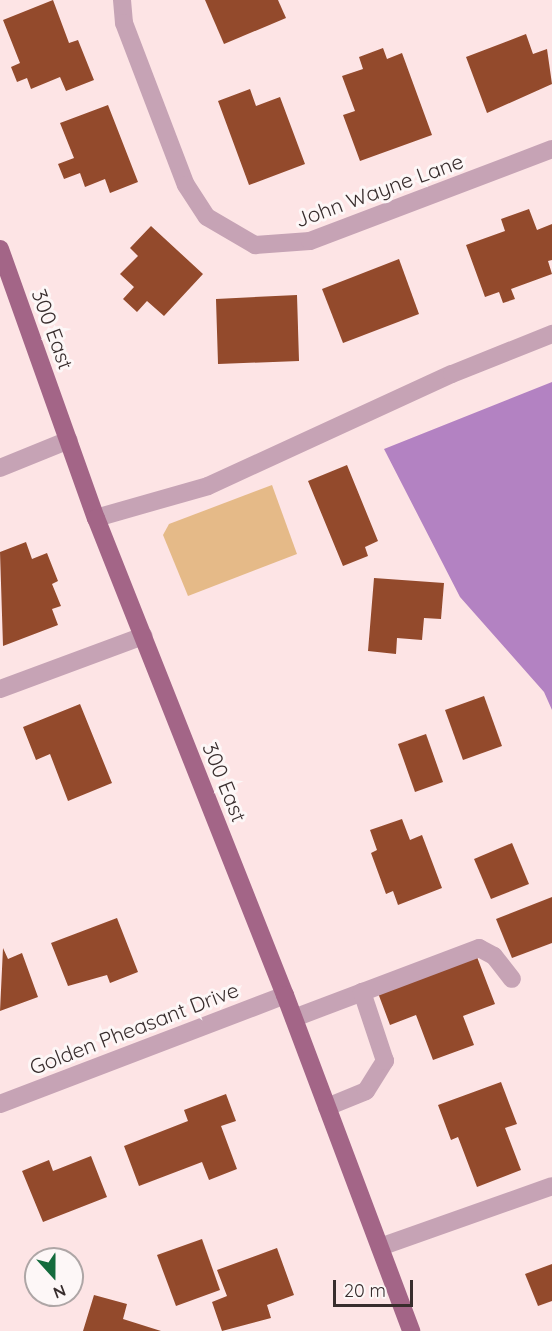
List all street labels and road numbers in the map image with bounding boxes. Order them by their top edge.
street label: John Wayne Lane [292,148,466,232]
street label: 300 East [27,286,79,372]
street label: 300 East [198,739,252,825]
street label: Golden Pheasant Drive [26,977,242,1079]

